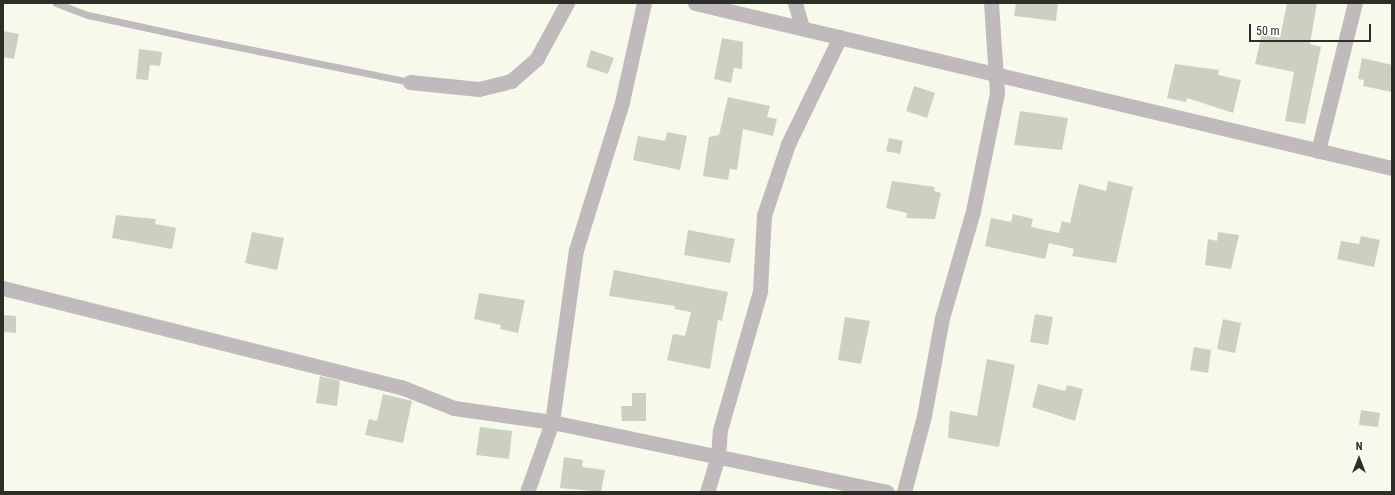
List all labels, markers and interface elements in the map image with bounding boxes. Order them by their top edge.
scale bar [1251,16,1373,42]
text: 50 m [1256,24,1280,38]
north arrow [1339,439,1379,479]
text: N [1356,440,1362,453]

